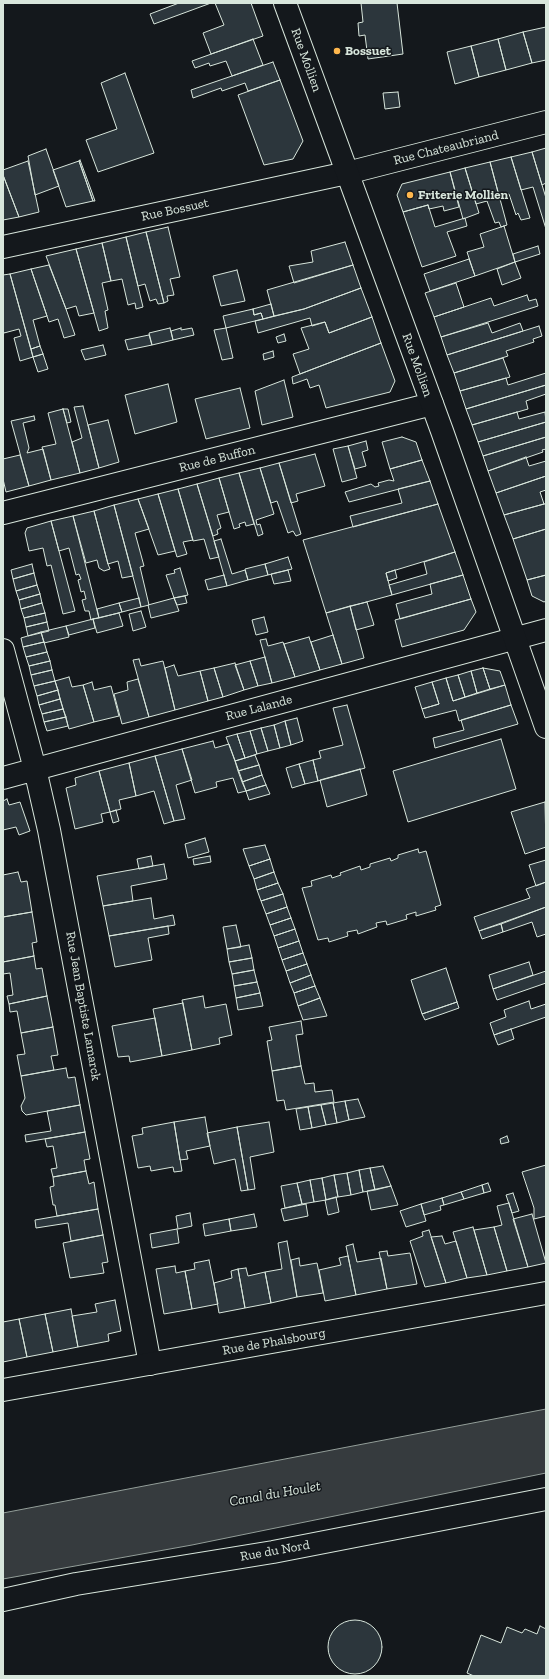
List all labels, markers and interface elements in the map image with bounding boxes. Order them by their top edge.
street label: Rue Mollien [287,26,325,94]
place label: Bossuet [345,43,391,59]
marker: Bossuet [332,46,342,56]
street label: Rue Chateaubriand [392,127,500,169]
place label: Friterie Mollien [418,187,508,203]
marker: Friterie Mollien [405,190,415,200]
street label: Rue Bossuet [140,195,210,225]
street label: Rue Mollien [398,331,436,399]
street label: Rue de Buffon [177,442,257,476]
street label: Rue Lalande [224,692,294,724]
street label: Rue Jean Baptiste Lamarck [62,930,104,1082]
street label: Rue de Phalsbourg [221,1325,327,1359]
water label: Canal du Houlet [228,1478,322,1510]
street label: Rue du Nord [239,1537,311,1565]

